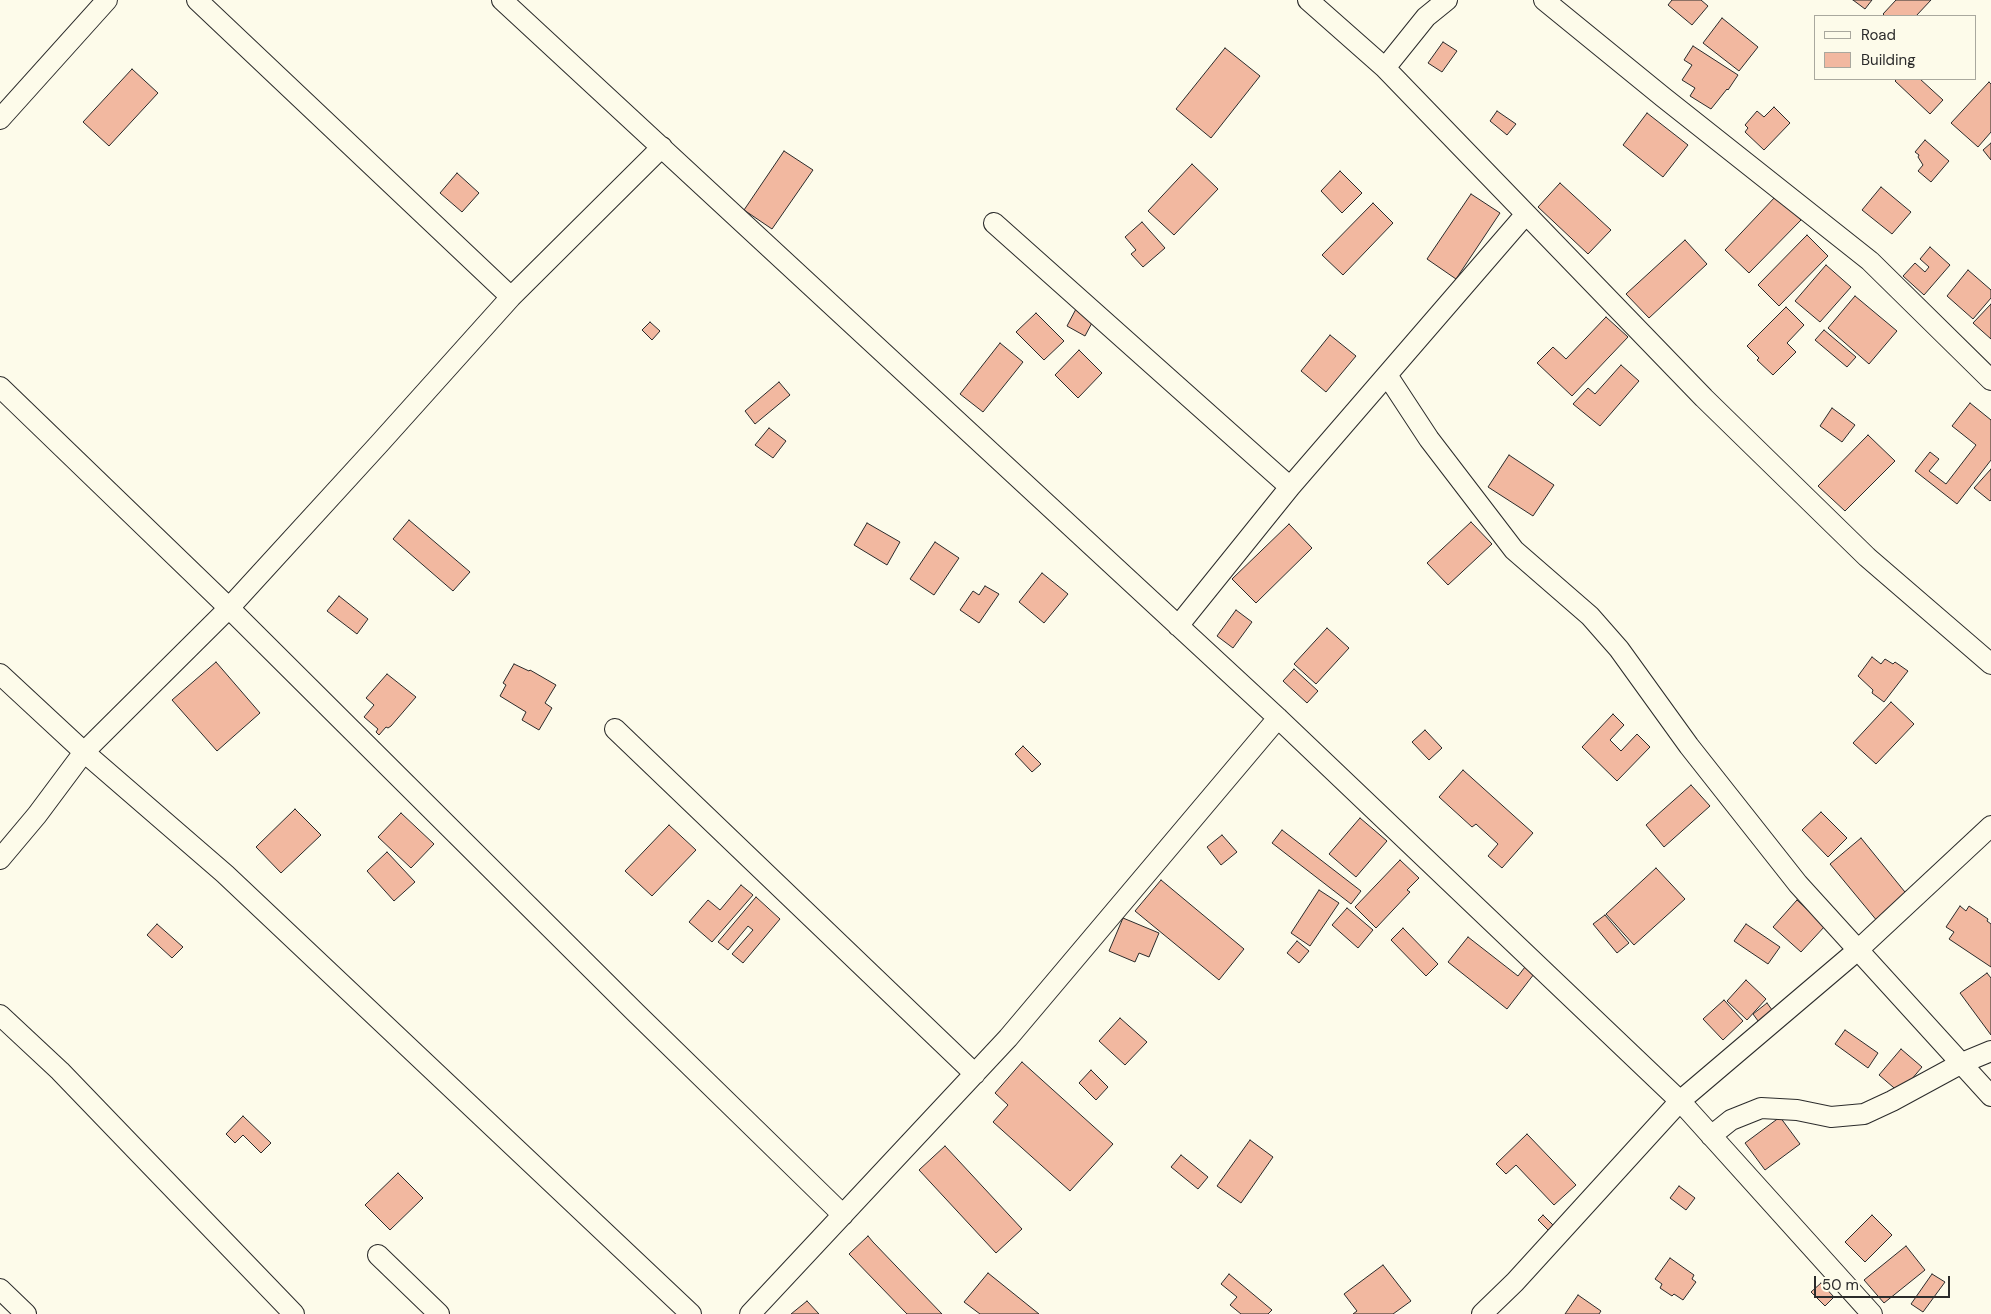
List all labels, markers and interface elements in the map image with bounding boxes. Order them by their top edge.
legend [1814,15,1976,80]
text: Road [1861,25,1896,45]
text: Building [1861,50,1916,70]
scale bar [1816,1266,1952,1298]
text: 50 m [1822,1275,1859,1295]

